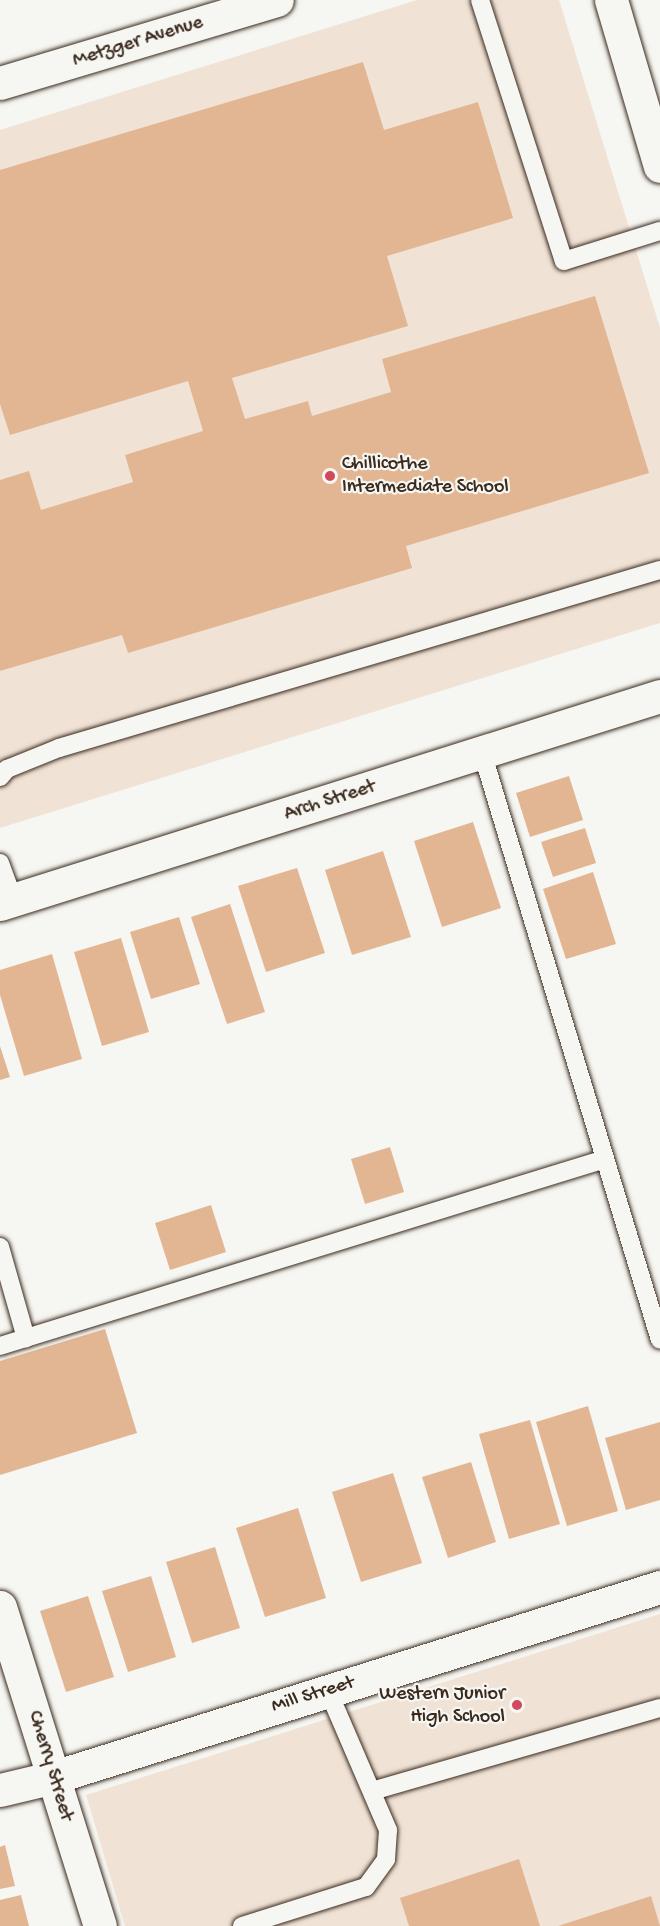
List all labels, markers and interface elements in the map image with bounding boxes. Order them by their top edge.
street label: Metzger Avenue [70,11,206,73]
place label: Chillicothe Intermediate School [342,452,509,499]
marker: Chillicothe Intermediate School [323,469,337,483]
street label: Arch Street [281,775,379,827]
street label: Mill Street [269,1671,357,1719]
place label: Western Junior High School [379,1682,505,1729]
marker: Western Junior High School [510,1698,524,1712]
street label: Cherry Street [22,1708,78,1824]

